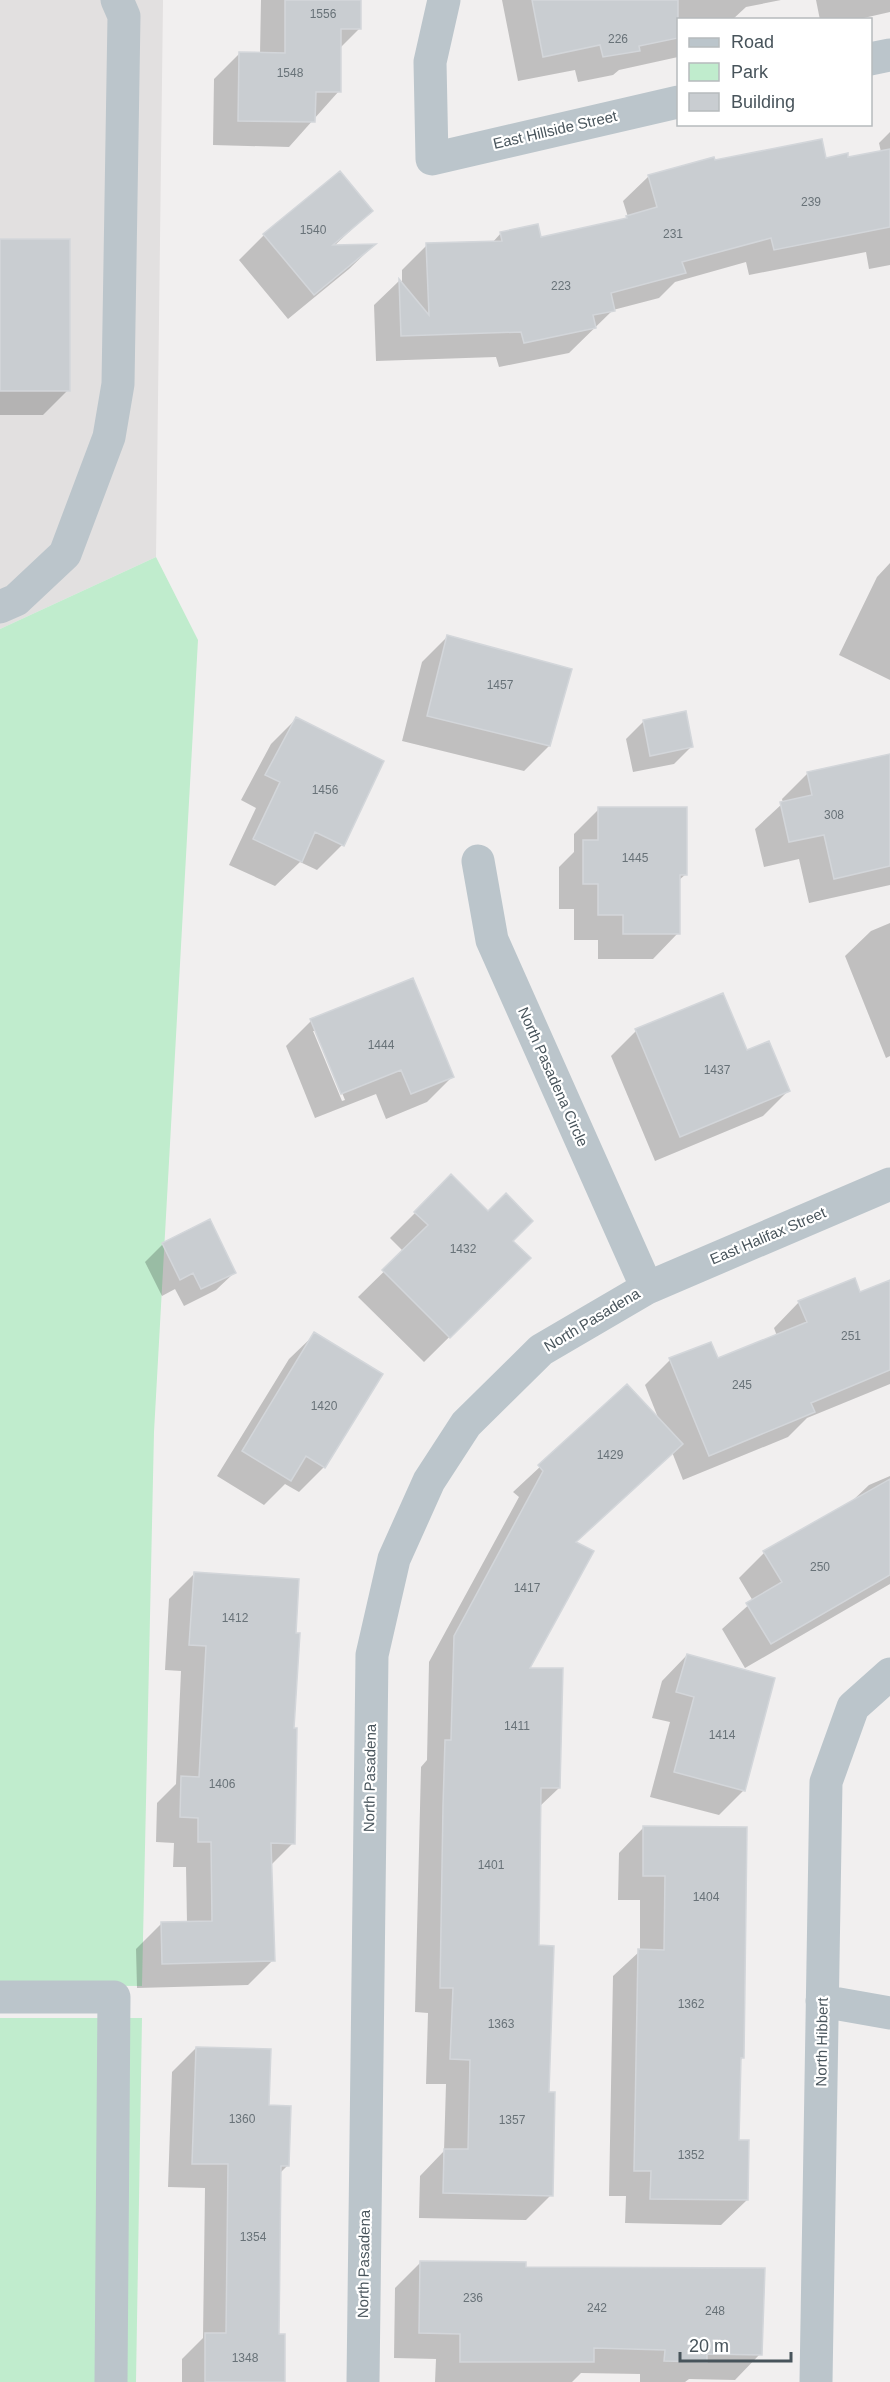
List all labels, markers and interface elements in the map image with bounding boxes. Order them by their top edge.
house number: 1556 [310,7,337,21]
legend [677,18,872,126]
house number: 226 [608,32,628,46]
text: Road [731,32,774,52]
text: Park [731,62,769,82]
house number: 1548 [277,66,304,80]
text: Building [731,92,795,112]
street label: East Hillside Street [491,107,619,152]
house number: 239 [801,195,821,209]
house number: 1540 [300,223,327,237]
house number: 231 [663,227,683,241]
house number: 223 [551,279,571,293]
house number: 1457 [487,678,514,692]
house number: 1456 [312,783,339,797]
house number: 308 [824,808,844,822]
house number: 1445 [622,851,649,865]
street label: North Pasadena Circle [515,1004,592,1149]
house number: 1444 [368,1038,395,1052]
house number: 1437 [704,1063,731,1077]
street label: East Halifax Street [707,1203,829,1268]
house number: 1432 [450,1242,477,1256]
street label: North Pasadena [541,1284,643,1355]
house number: 251 [841,1329,861,1343]
house number: 245 [732,1378,752,1392]
house number: 1420 [311,1399,338,1413]
house number: 1429 [597,1448,624,1462]
house number: 250 [810,1560,830,1574]
house number: 1417 [514,1581,541,1595]
house number: 1412 [222,1611,249,1625]
house number: 1411 [504,1719,530,1733]
street label: North Pasadena [360,1723,379,1832]
house number: 1414 [709,1728,736,1742]
house number: 1406 [209,1777,236,1791]
house number: 1401 [478,1858,505,1872]
house number: 1404 [693,1890,720,1904]
street label: North Hibbert [812,1996,831,2087]
house number: 1362 [678,1997,705,2011]
house number: 1363 [488,2017,515,2031]
house number: 1360 [229,2112,256,2126]
house number: 1357 [499,2113,526,2127]
house number: 1352 [678,2148,705,2162]
street label: North Pasadena [354,2209,373,2318]
house number: 1354 [240,2230,267,2244]
house number: 236 [463,2291,483,2305]
house number: 242 [587,2301,607,2315]
house number: 248 [705,2304,725,2318]
scale bar [680,2325,791,2363]
text: 20 m [689,2336,729,2356]
house number: 1348 [232,2351,259,2365]

